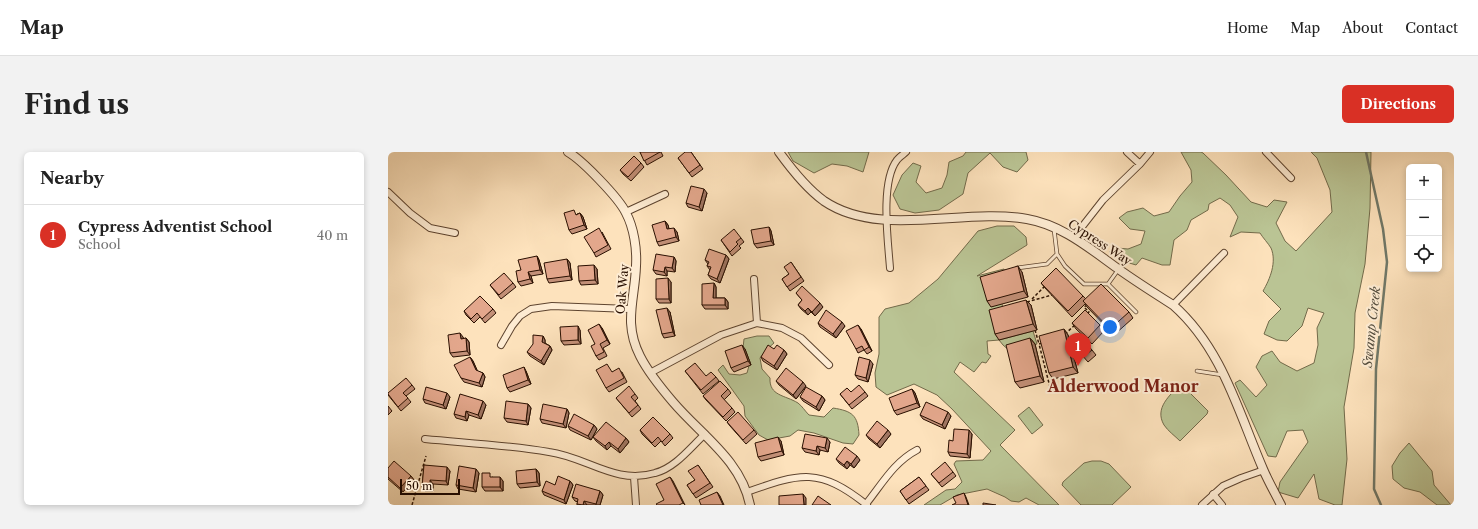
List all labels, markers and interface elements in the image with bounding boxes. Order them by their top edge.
text: Map [20,16,64,39]
text: Home [1227,19,1268,37]
text: Map [1290,19,1320,37]
text: About [1342,19,1383,37]
text: Contact [1405,19,1458,37]
button: Directions [1342,85,1454,123]
text: Find us [24,87,129,121]
map controls [1406,164,1442,272]
button: + [1406,164,1442,200]
text: Nearby [40,168,104,188]
button: − [1406,200,1442,236]
street label: Cypress Way [1065,216,1135,268]
text: Cypress Adventist School [78,217,272,236]
text: 1 [50,227,56,243]
text: 40 m [317,227,348,243]
text: School [78,236,121,252]
button: locate [1406,236,1442,272]
street label: Oak Way [612,263,632,315]
water label: Swamp Creek [1359,285,1383,369]
your location [1100,317,1120,337]
pin: 1 [1065,333,1091,366]
district label: Alderwood Manor [1046,376,1199,396]
scale bar [400,477,460,496]
text: 50 m [406,479,432,493]

